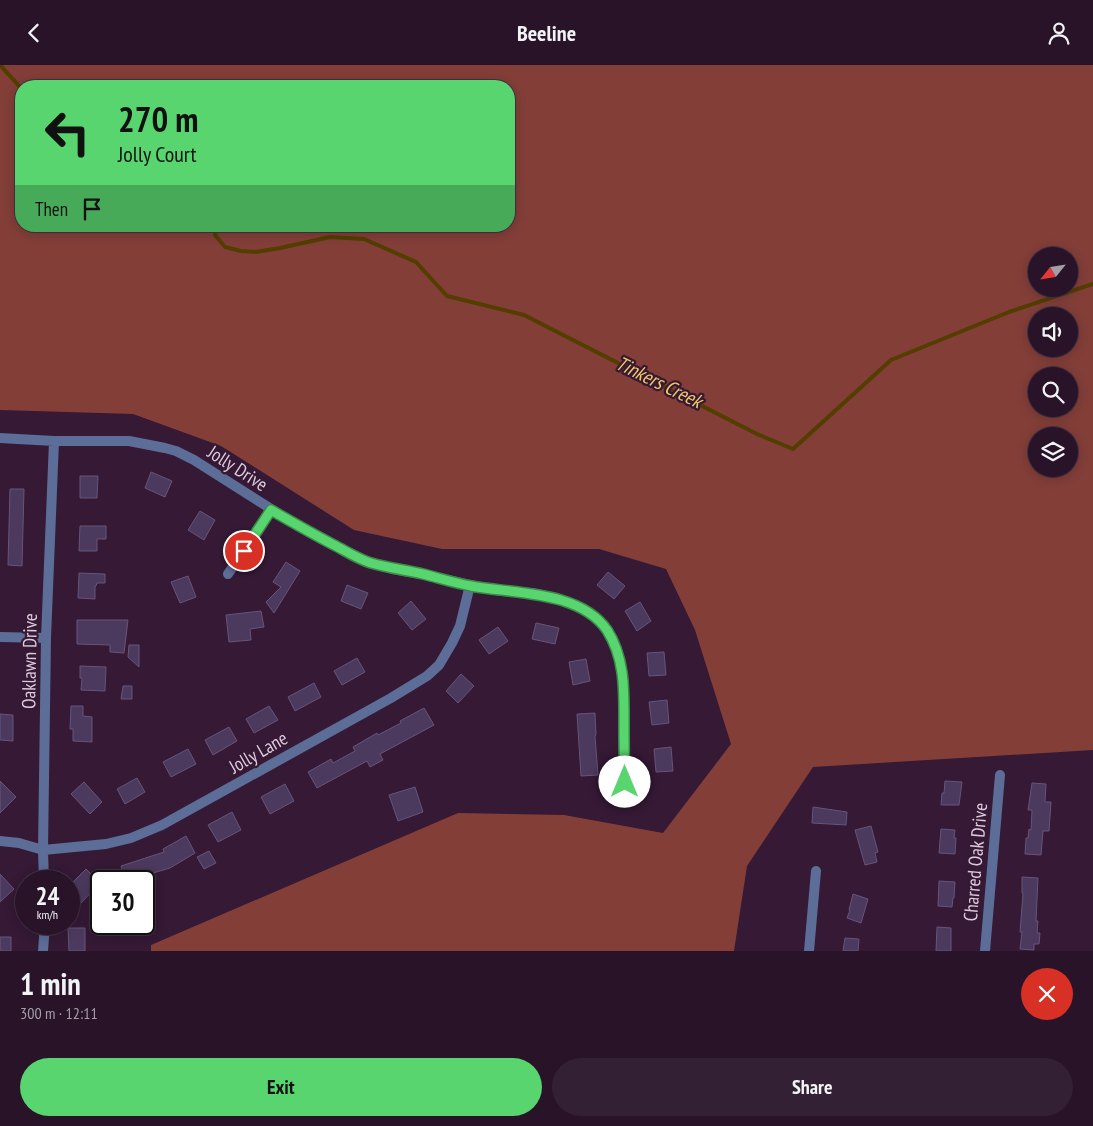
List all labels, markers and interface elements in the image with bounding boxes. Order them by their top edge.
icon: back [20,19,48,47]
text: Beeline [517,19,576,47]
icon: person [1045,19,1073,47]
text: 270 m [118,96,199,142]
icon: left [35,100,100,165]
text: Jolly Court [118,140,196,168]
icon: arrive [78,195,106,223]
text: Then [35,197,68,221]
north arrow [1028,247,1078,297]
map controls [1028,247,1078,477]
button: sound [1028,307,1078,357]
water label: Tinkers Creek [612,350,708,415]
button: search [1028,367,1078,417]
button: layers [1028,427,1078,477]
street label: Jolly Drive [203,439,273,496]
pin [223,530,265,572]
icon: arrive [230,537,258,565]
street label: Oaklawn Drive [16,613,42,709]
street label: Jolly Lane [224,726,292,779]
position arrow [598,755,650,807]
street label: Charred Oak Drive [958,802,992,922]
speed limit sign: 30 [90,870,155,935]
text: 24 [36,880,59,912]
text: km/h [37,907,58,922]
text: 1 min [20,964,81,1003]
button: close [1021,968,1073,1020]
text: 300 m · 12:11 [20,1003,98,1023]
button: Exit [20,1058,542,1116]
button: Share [552,1058,1073,1116]

